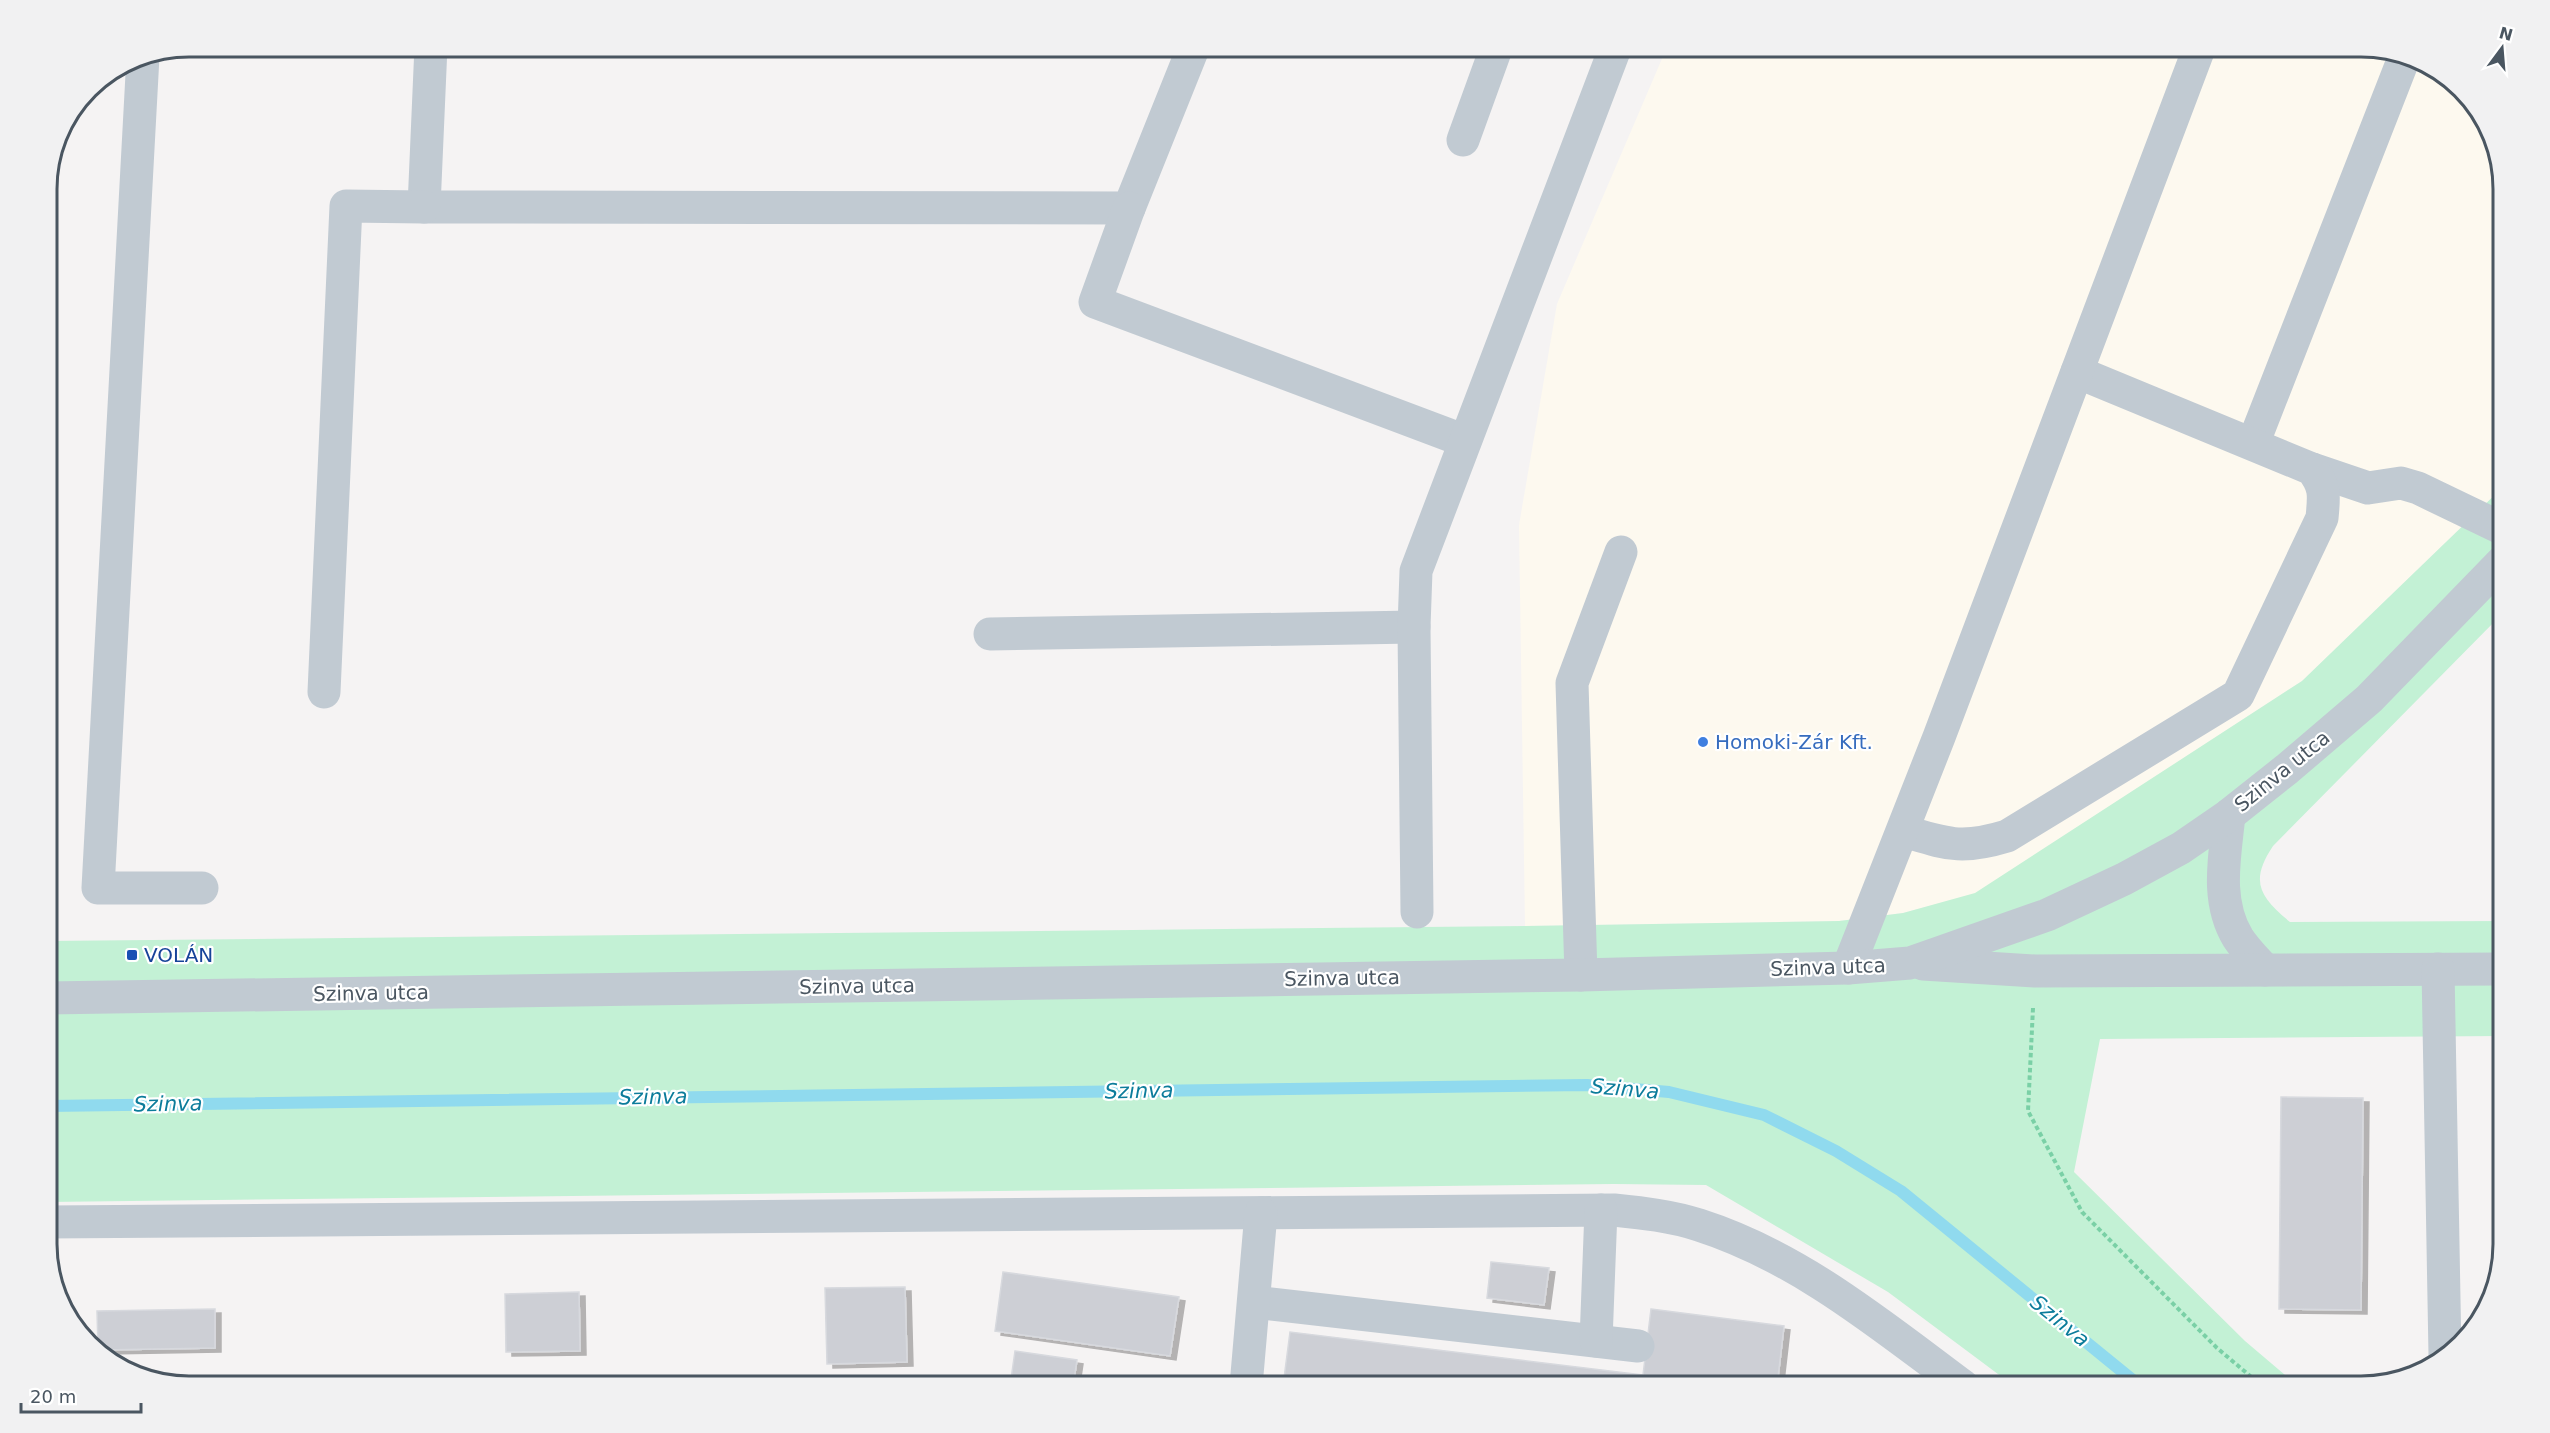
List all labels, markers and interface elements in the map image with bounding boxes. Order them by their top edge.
north arrow [2472,18,2532,78]
text: N [2497,23,2515,45]
street label: Szinva utca [2230,725,2334,817]
place label: Homoki-Zár Kft. [1715,730,1873,754]
marker: Homoki-Zár Kft. [1696,735,1710,749]
place label: VOLÁN [144,943,213,967]
marker: VOLÁN [125,948,139,962]
street label: Szinva utca [1770,953,1886,981]
street label: Szinva utca [1284,965,1400,991]
street label: Szinva utca [799,973,915,999]
street label: Szinva utca [313,980,429,1006]
water label: Szinva [1590,1074,1660,1104]
water label: Szinva [1104,1078,1174,1104]
water label: Szinva [618,1084,688,1110]
water label: Szinva [133,1091,203,1117]
water label: Szinva [2026,1290,2094,1352]
scale bar [21,1376,141,1414]
text: 20 m [30,1386,76,1407]

